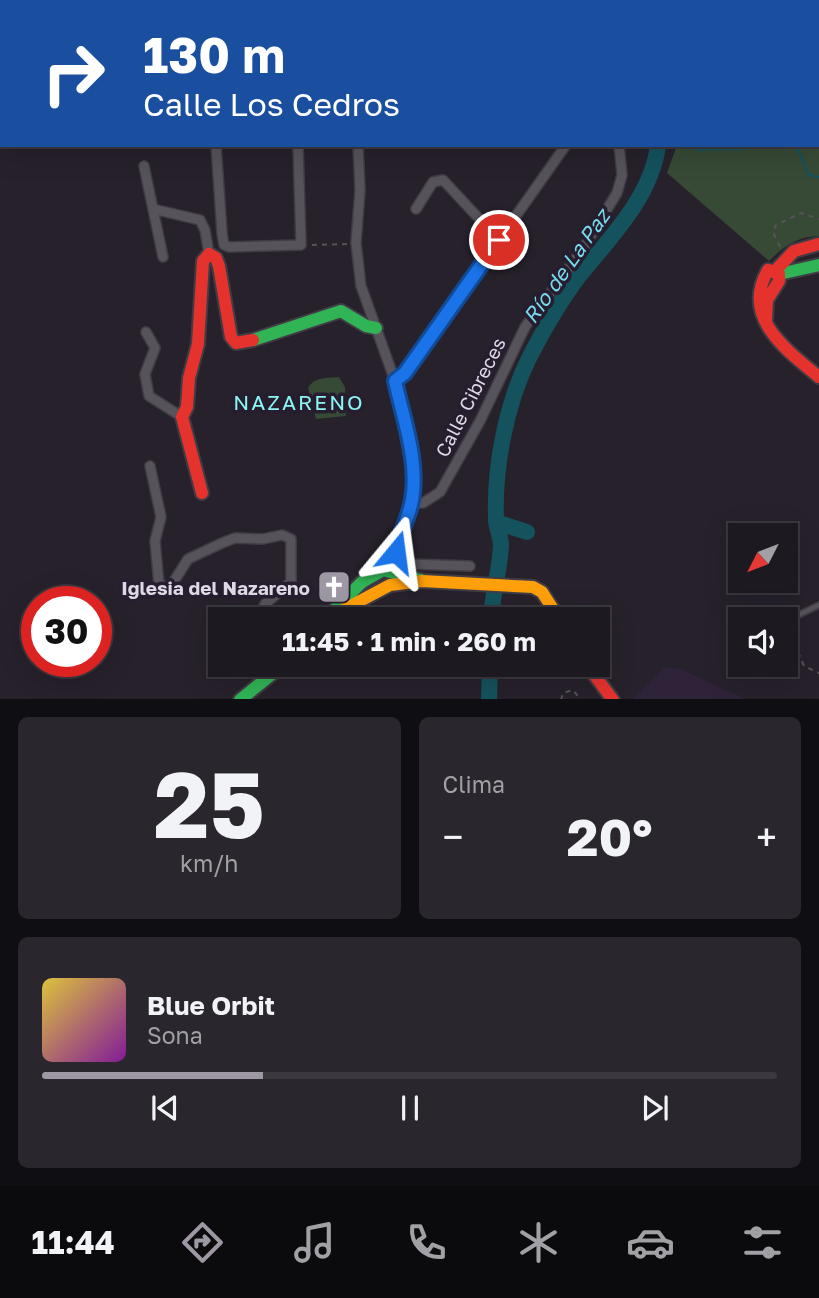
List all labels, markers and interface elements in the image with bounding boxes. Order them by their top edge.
text: 130 m [143,25,285,84]
icon: right [28,28,119,119]
text: Calle Los Cedros [143,85,400,123]
water label: Río de La Paz [517,202,616,328]
pin [469,210,529,270]
icon: arrive [480,221,518,259]
street label: Calle Cibreces [430,334,510,460]
district label: NAZARENO [233,389,365,415]
position arrow [359,515,433,589]
north arrow [728,523,798,593]
map controls [728,523,798,677]
church icon: Iglesia del Nazareno [315,568,353,606]
place label: Iglesia del Nazareno [121,576,310,599]
speed limit sign: 30 [21,586,112,677]
button: sound [728,607,798,677]
text: 11:45 · 1 min · 260 m [282,626,536,657]
text: 25 [154,749,265,858]
text: Clima [443,770,505,798]
text: 20° [567,805,653,867]
text: − [443,814,463,859]
text: + [756,814,777,859]
text: km/h [180,849,239,877]
text: Blue Orbit [147,990,275,1021]
text: Sona [147,1021,203,1049]
icon: previous [146,1089,184,1127]
icon: pause [391,1089,429,1127]
icon: next [636,1089,674,1127]
icon: directions [178,1218,227,1267]
icon: music [290,1218,339,1267]
icon: phone [402,1218,451,1267]
icon: climate [514,1218,563,1267]
icon: car [626,1218,675,1267]
icon: filters [738,1218,787,1267]
text: 11:44 [32,1223,115,1261]

